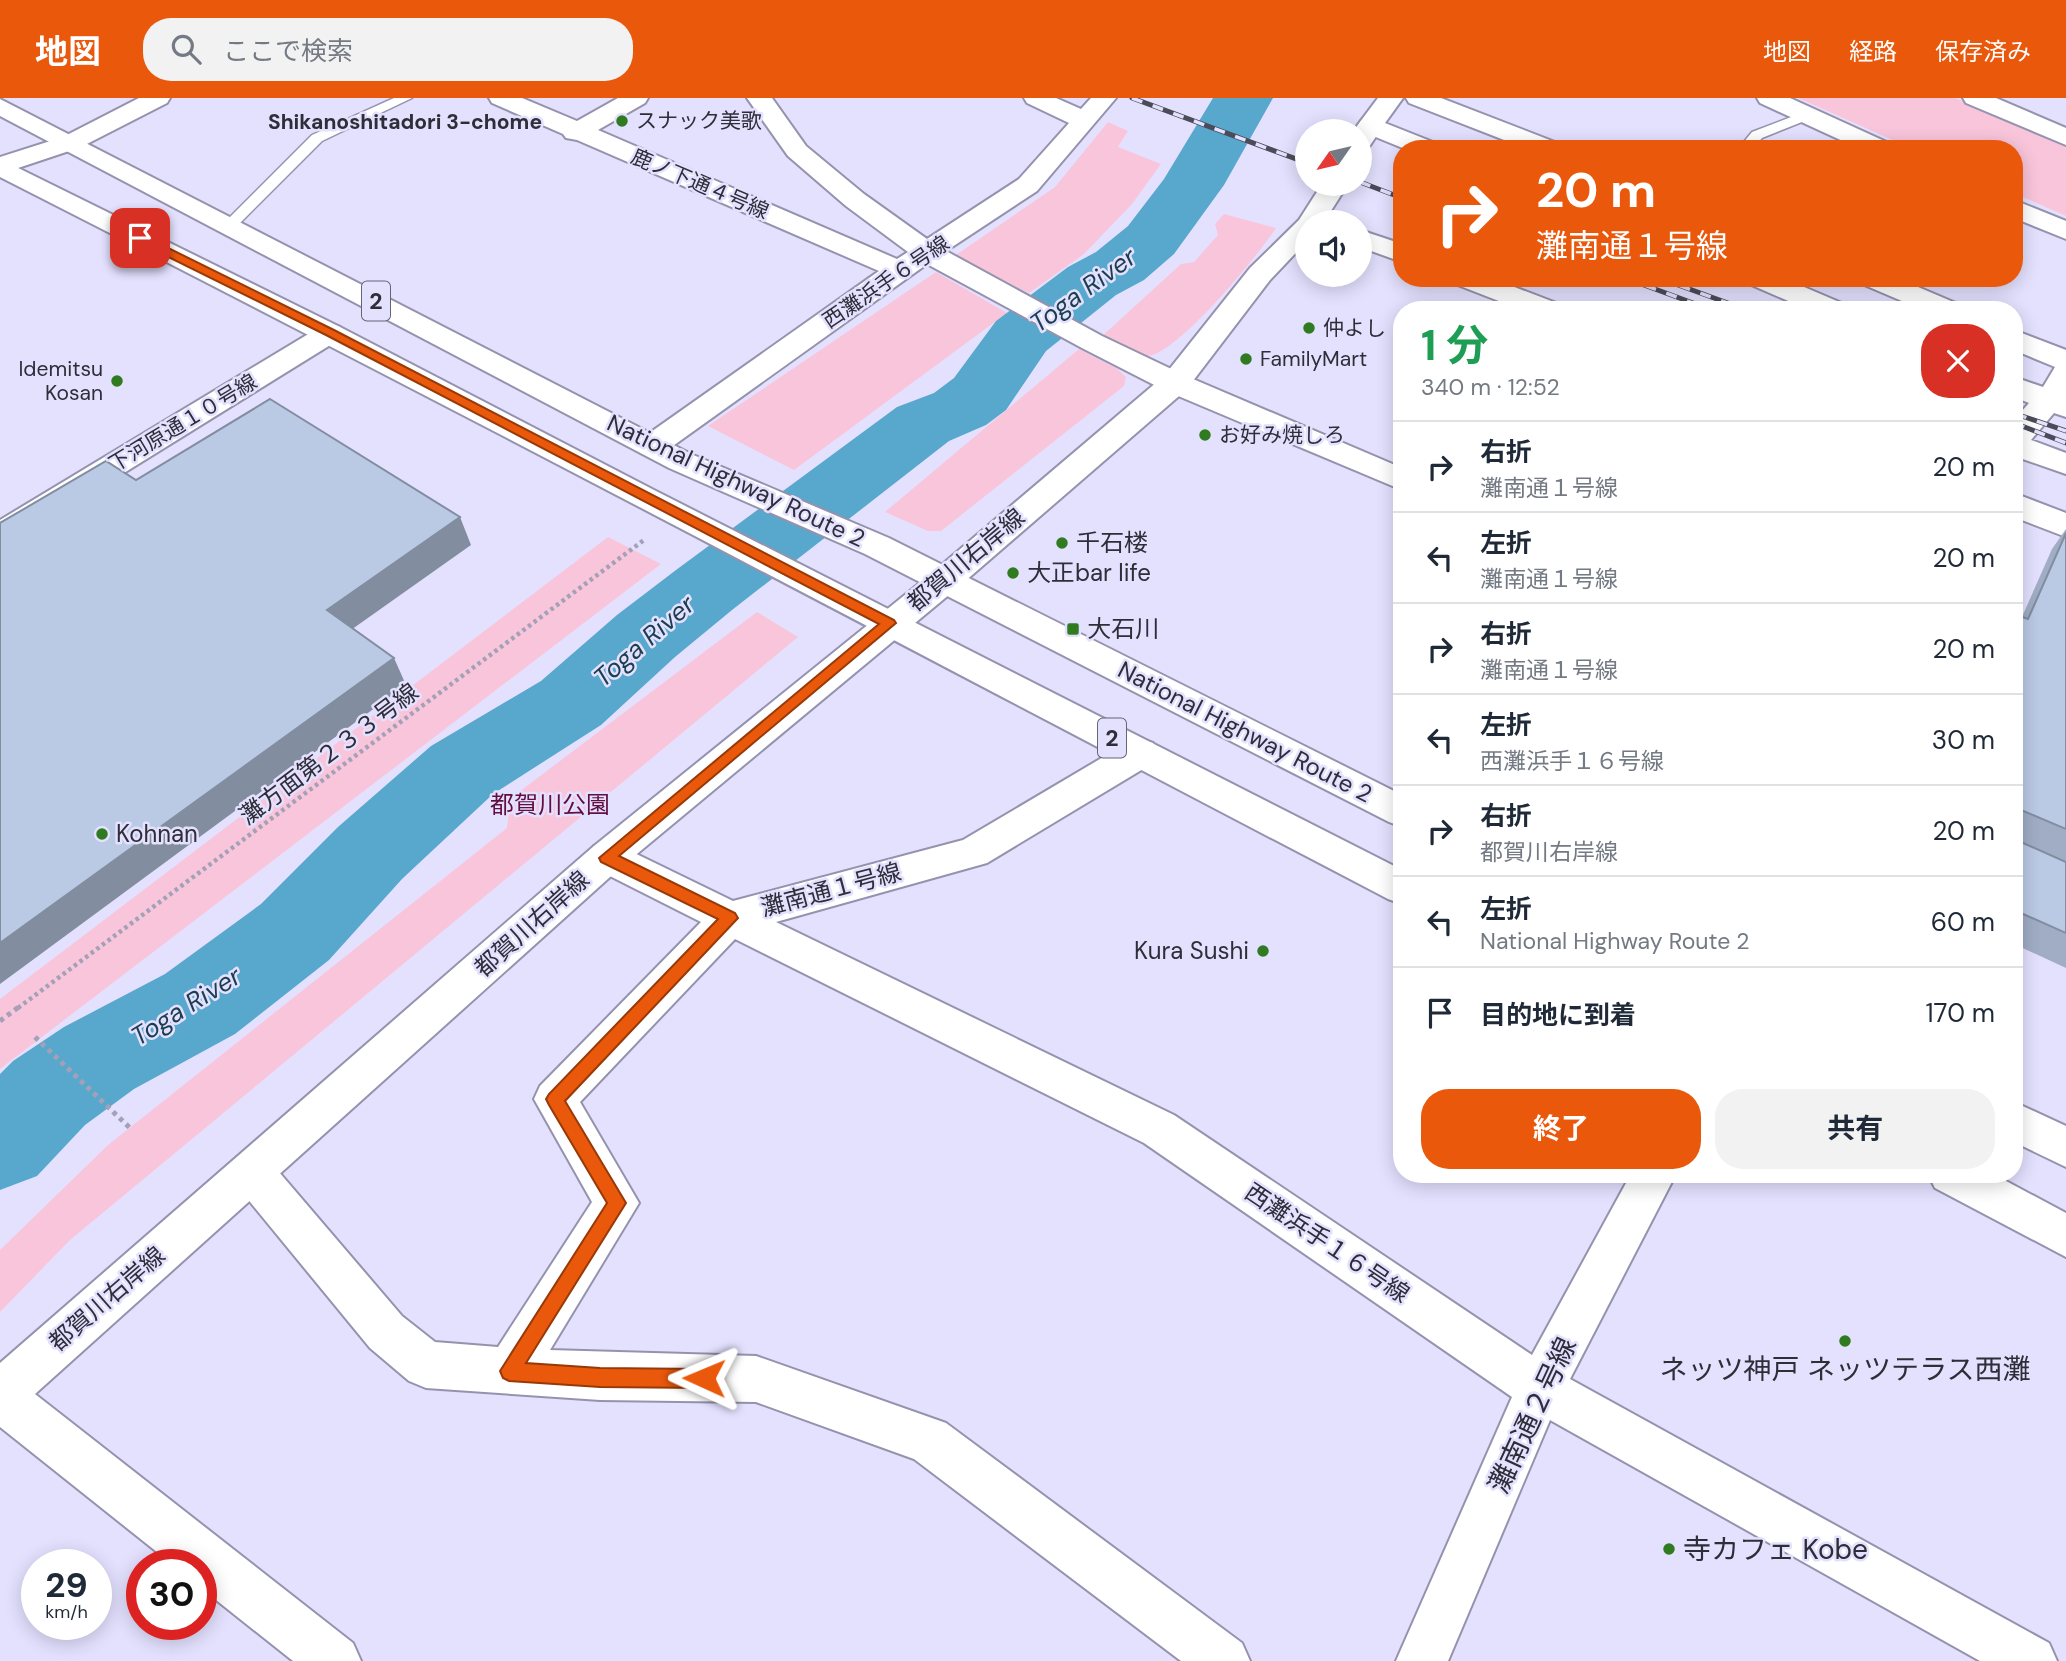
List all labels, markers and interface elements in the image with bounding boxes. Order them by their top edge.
search box [143,18,633,81]
text: 地図 [35,30,101,73]
icon: search [167,30,205,68]
text: ここで検索 [223,34,353,68]
text: 地図 [1763,36,1811,67]
text: 経路 [1849,36,1897,67]
text: 保存済み [1935,36,2031,67]
place label: スナック美歌 [636,107,762,135]
district label: Shikanoshitadori 3-chome [268,108,542,136]
marker: スナック美歌 [614,113,630,129]
north arrow [1295,119,1372,196]
map controls [1295,119,1372,287]
street label: 鹿ノ下通４号線 [627,142,773,226]
text: 20 m [1536,158,1656,222]
icon: right [1421,168,1512,259]
pin [110,208,170,268]
button: sound [1295,210,1372,287]
icon: arrive [121,219,159,257]
text: 灘南通１号線 [1536,225,1728,267]
street label: 西灘浜手６号線 [817,229,955,335]
water label: Toga River [1023,239,1144,340]
road number: 2 [362,282,390,320]
place label: 仲よし [1323,314,1386,342]
text: 1 分 [1421,318,1488,373]
marker: 仲よし [1301,320,1317,336]
button: close [1921,324,1995,398]
place label: FamilyMart [1260,345,1367,373]
marker: FamilyMart [1238,351,1254,367]
place label: Idemitsu Kosan [18,355,103,407]
street label: 下河原通１０号線 [104,368,262,478]
text: 340 m · 12:52 [1421,372,1560,402]
marker: Idemitsu Kosan [109,373,125,389]
street label: National Highway Route 2 [602,407,870,554]
place label: お好み焼しろ [1219,421,1345,449]
marker: お好み焼しろ [1197,427,1213,443]
text: 右折 [1480,435,1532,469]
icon: right [1421,448,1459,486]
text: 20 m [1932,450,1995,484]
text: 灘南通１号線 [1480,473,1618,503]
street label: 都賀川右岸線 [901,501,1031,618]
text: 左折 [1480,526,1532,560]
place label: 千石楼 [1076,527,1148,558]
marker: 千石楼 [1054,535,1070,551]
icon: left [1421,539,1459,577]
text: 20 m [1932,541,1995,575]
place label: 大正bar life [1027,557,1151,588]
text: 灘南通１号線 [1480,564,1618,594]
marker: 大正bar life [1005,565,1021,581]
water label: Toga River [586,587,703,694]
place label: 大石川 [1087,613,1159,644]
text: 右折 [1480,617,1532,651]
marker: 大石川 [1065,621,1081,637]
icon: right [1421,630,1459,668]
text: 20 m [1932,632,1995,666]
street label: National Highway Route 2 [1113,655,1377,809]
text: 灘南通１号線 [1480,655,1618,685]
street label: 灘方面第２３３号線 [233,676,424,831]
text: 左折 [1480,708,1532,742]
road number: 2 [1098,718,1126,758]
icon: left [1421,721,1459,759]
text: 30 m [1932,723,1995,757]
text: 西灘浜手１６号線 [1480,746,1664,776]
park label: 都賀川公園 [490,789,610,820]
text: 右折 [1480,799,1532,833]
icon: right [1421,812,1459,850]
text: 20 m [1932,814,1995,848]
place label: Kohnan [116,818,198,849]
marker: Kohnan [94,826,110,842]
text: 都賀川右岸線 [1480,837,1618,867]
street label: 灘南通１号線 [757,856,904,923]
street label: 都賀川右岸線 [468,864,596,983]
text: 左折 [1480,892,1532,926]
icon: left [1421,903,1459,941]
text: 60 m [1931,905,1995,939]
text: National Highway Route 2 [1480,926,1750,956]
place label: Kura Sushi [1134,935,1249,966]
marker: Kura Sushi [1255,943,1271,959]
water label: Toga River [125,958,249,1053]
icon: arrive [1421,994,1459,1032]
text: 170 m [1926,996,1995,1030]
text: 目的地に到着 [1480,998,1636,1032]
button: 終了 [1421,1089,1701,1169]
button: 共有 [1715,1089,1995,1169]
street label: 西灘浜手１６号線 [1239,1176,1416,1309]
street label: 都賀川右岸線 [42,1240,171,1358]
street label: 灘南通２号線 [1480,1331,1585,1499]
marker: ネッツ神戸 ネッツテラス西灘 [1837,1333,1853,1349]
position arrow [667,1341,741,1415]
place label: ネッツ神戸 ネッツテラス西灘 [1660,1351,2030,1388]
place label: 寺カフェ Kobe [1683,1531,1868,1568]
marker: 寺カフェ Kobe [1661,1541,1677,1557]
speed limit sign: 30 [126,1549,217,1640]
text: 29 [45,1562,88,1608]
text: km/h [45,1600,88,1624]

